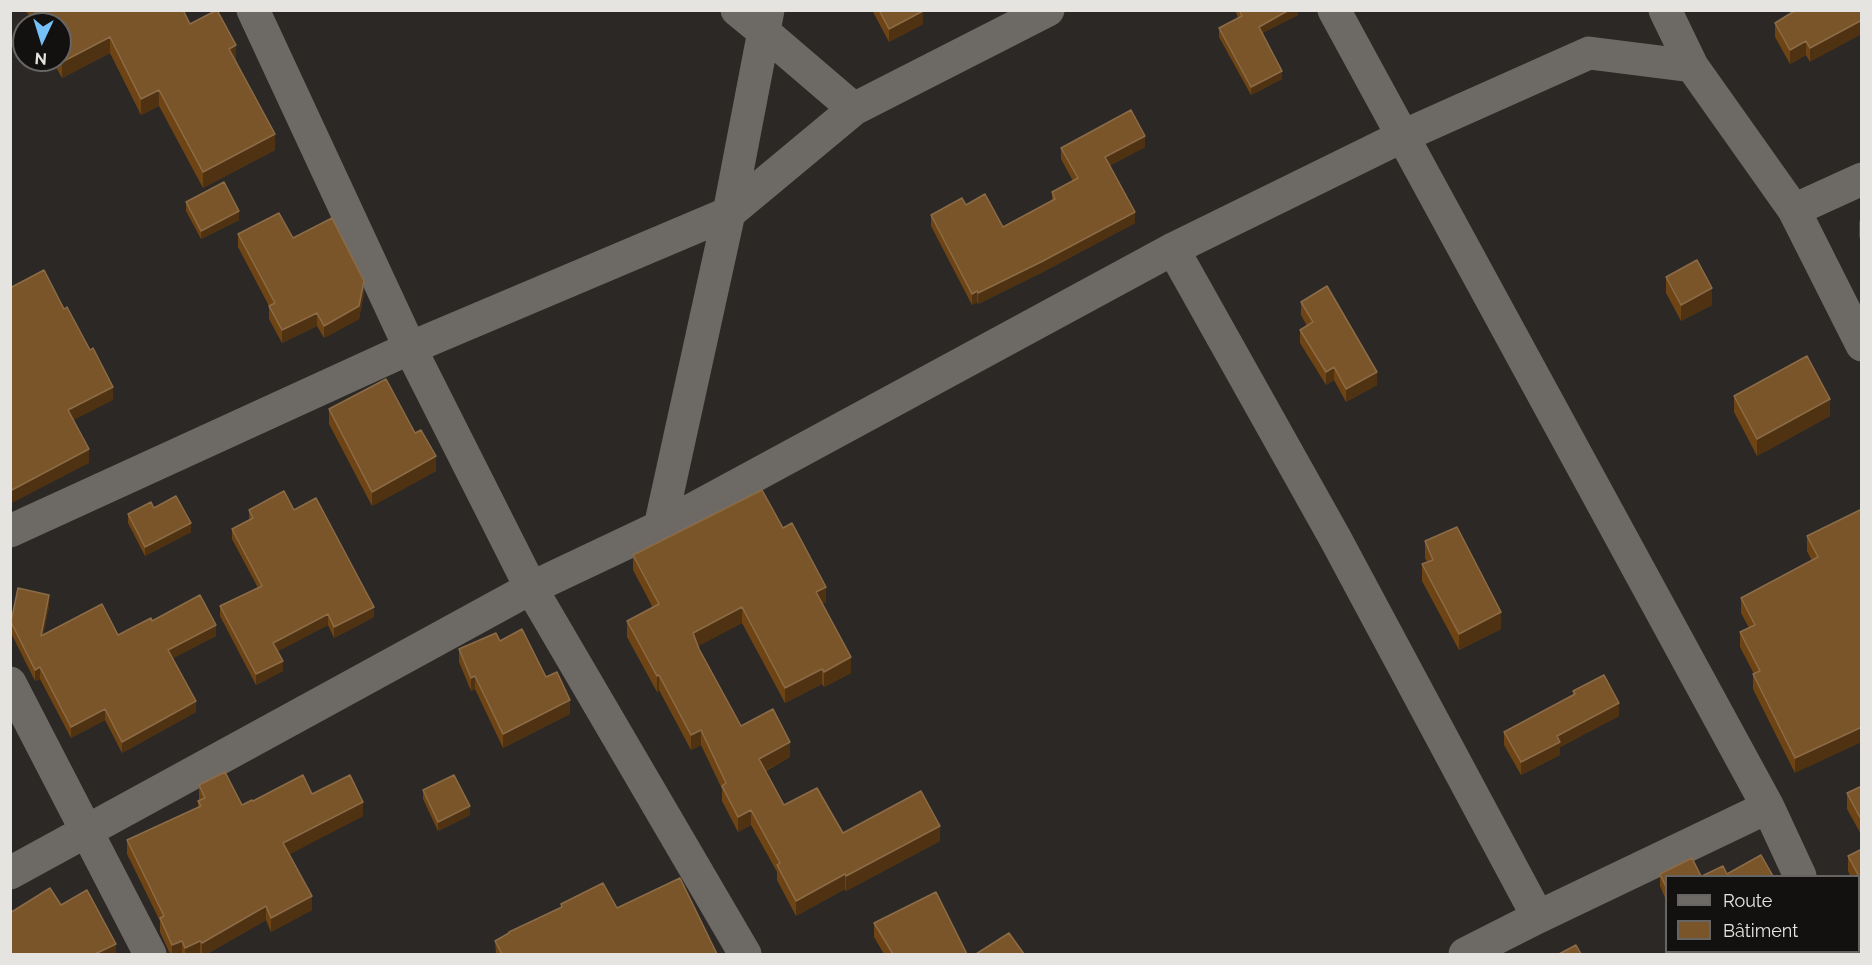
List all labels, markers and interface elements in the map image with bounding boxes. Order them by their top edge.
north arrow [12,12,72,72]
text: N [34,49,48,68]
legend [1665,875,1860,953]
text: Route [1723,890,1772,911]
text: Bâtiment [1723,920,1798,941]

